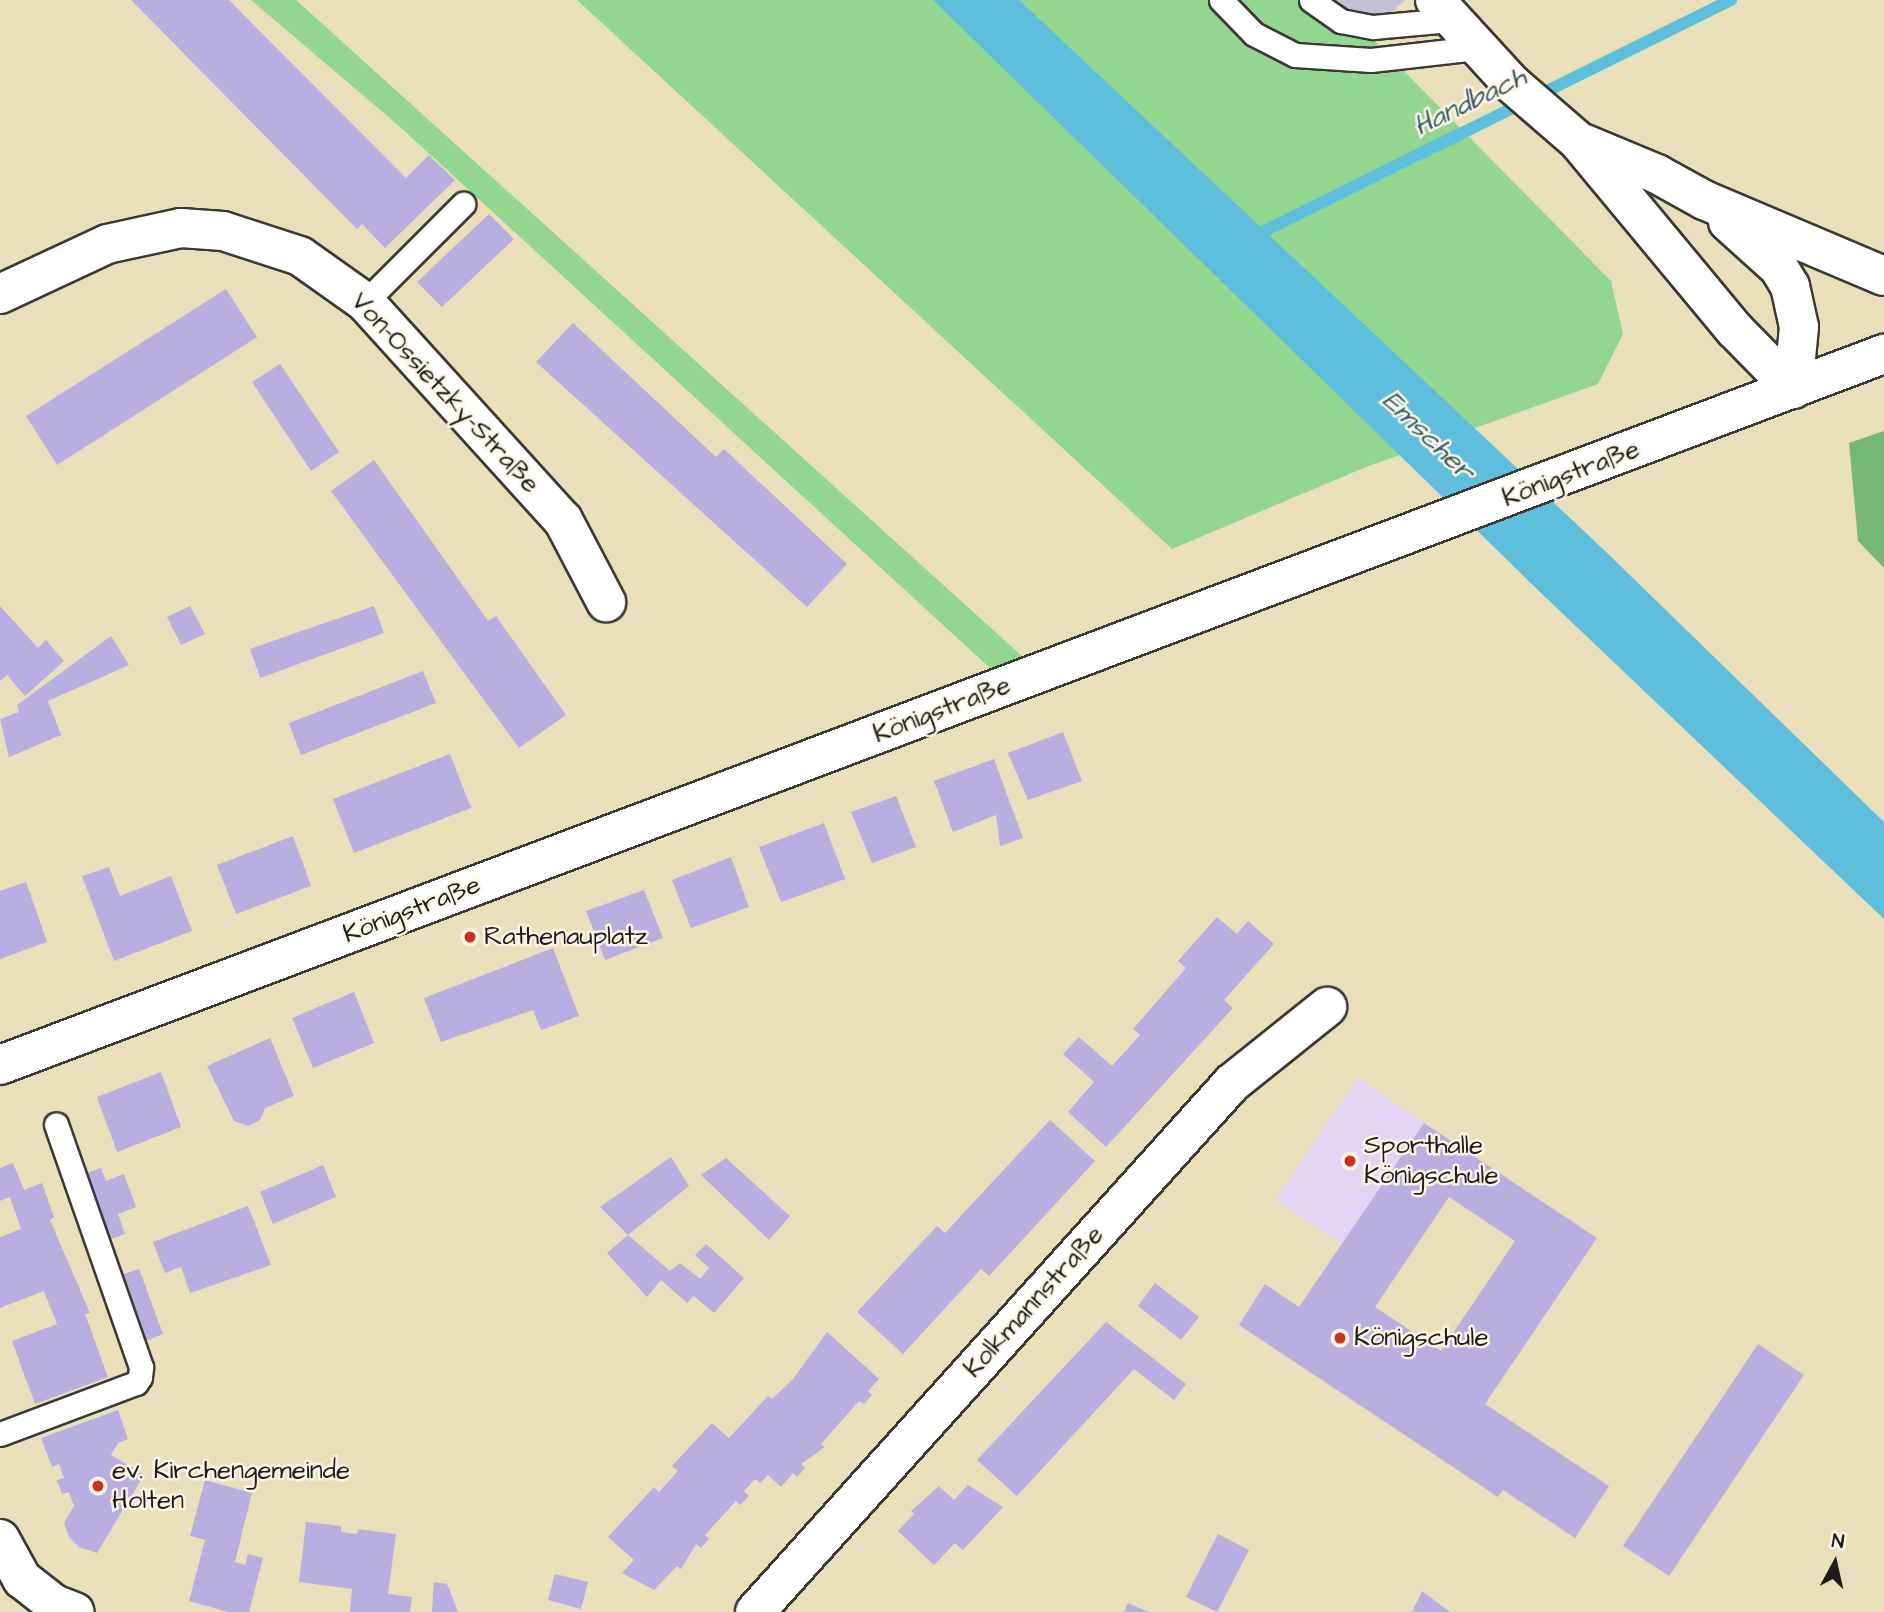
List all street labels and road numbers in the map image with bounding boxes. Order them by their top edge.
street label: Von-Ossietzky-Straße [344,286,546,500]
street label: Königstraße [1498,434,1644,514]
street label: Königstraße [869,670,1015,750]
street label: Königstraße [339,870,485,950]
street label: Kolkmannstraße [958,1220,1110,1384]

